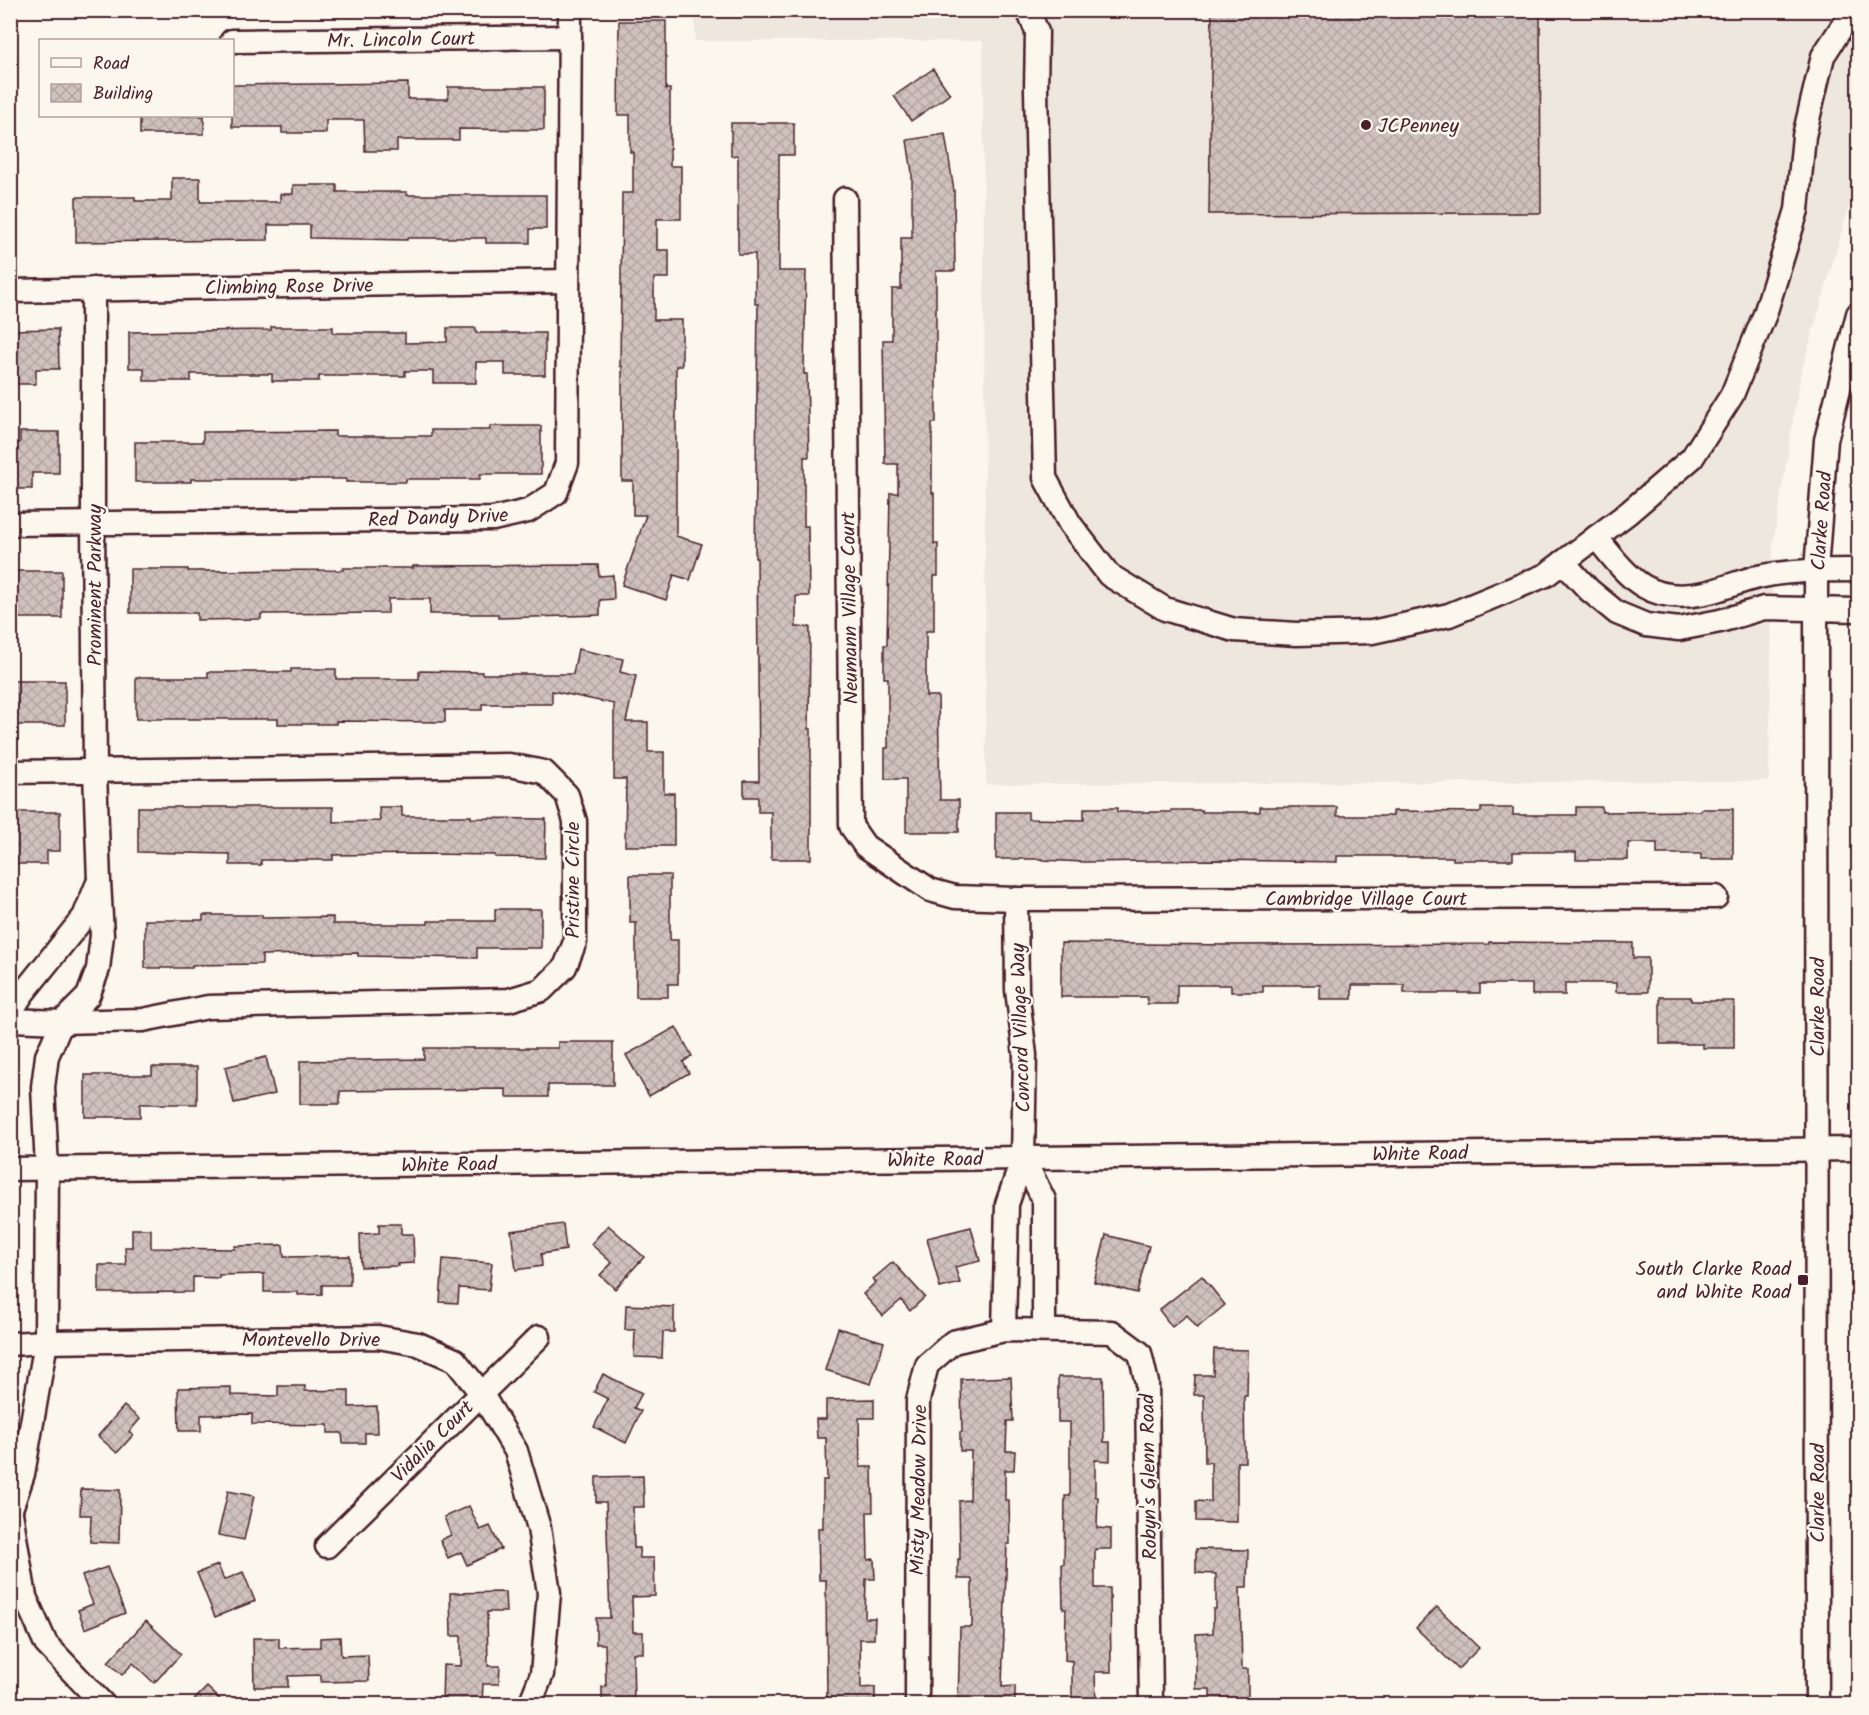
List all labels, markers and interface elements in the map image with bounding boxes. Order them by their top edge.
street label: Mr. Lincoln Court [327,24,476,58]
legend [39,39,234,117]
text: Road [93,50,130,79]
text: Building [93,80,153,109]
place label: JCPenney [1378,111,1460,143]
marker: JCPenney [1359,118,1373,132]
street label: Climbing Rose Drive [204,271,374,305]
street label: Clarke Road [1804,469,1842,572]
street label: Red Dandy Drive [367,501,509,537]
street label: Prominent Parkway [80,504,112,666]
street label: Neumann Village Court [833,511,869,705]
street label: Pristine Circle [558,821,590,939]
street label: Cambridge Village Court [1265,884,1467,916]
street label: Concord Village Way [1003,942,1041,1113]
street label: Clarke Road [1803,956,1835,1057]
street label: White Road [1372,1138,1469,1172]
street label: White Road [887,1144,984,1178]
street label: White Road [401,1149,498,1183]
place label: South Clarke Road and White Road [1636,1254,1792,1309]
marker: South Clarke Road and White Road [1796,1273,1810,1287]
street label: Montevello Drive [242,1325,380,1357]
street label: Vidalia Court [384,1393,483,1492]
street label: Robyn's Glenn Road [1133,1393,1167,1560]
street label: Misty Meadow Drive [903,1404,937,1576]
street label: Clarke Road [1803,1442,1835,1543]

